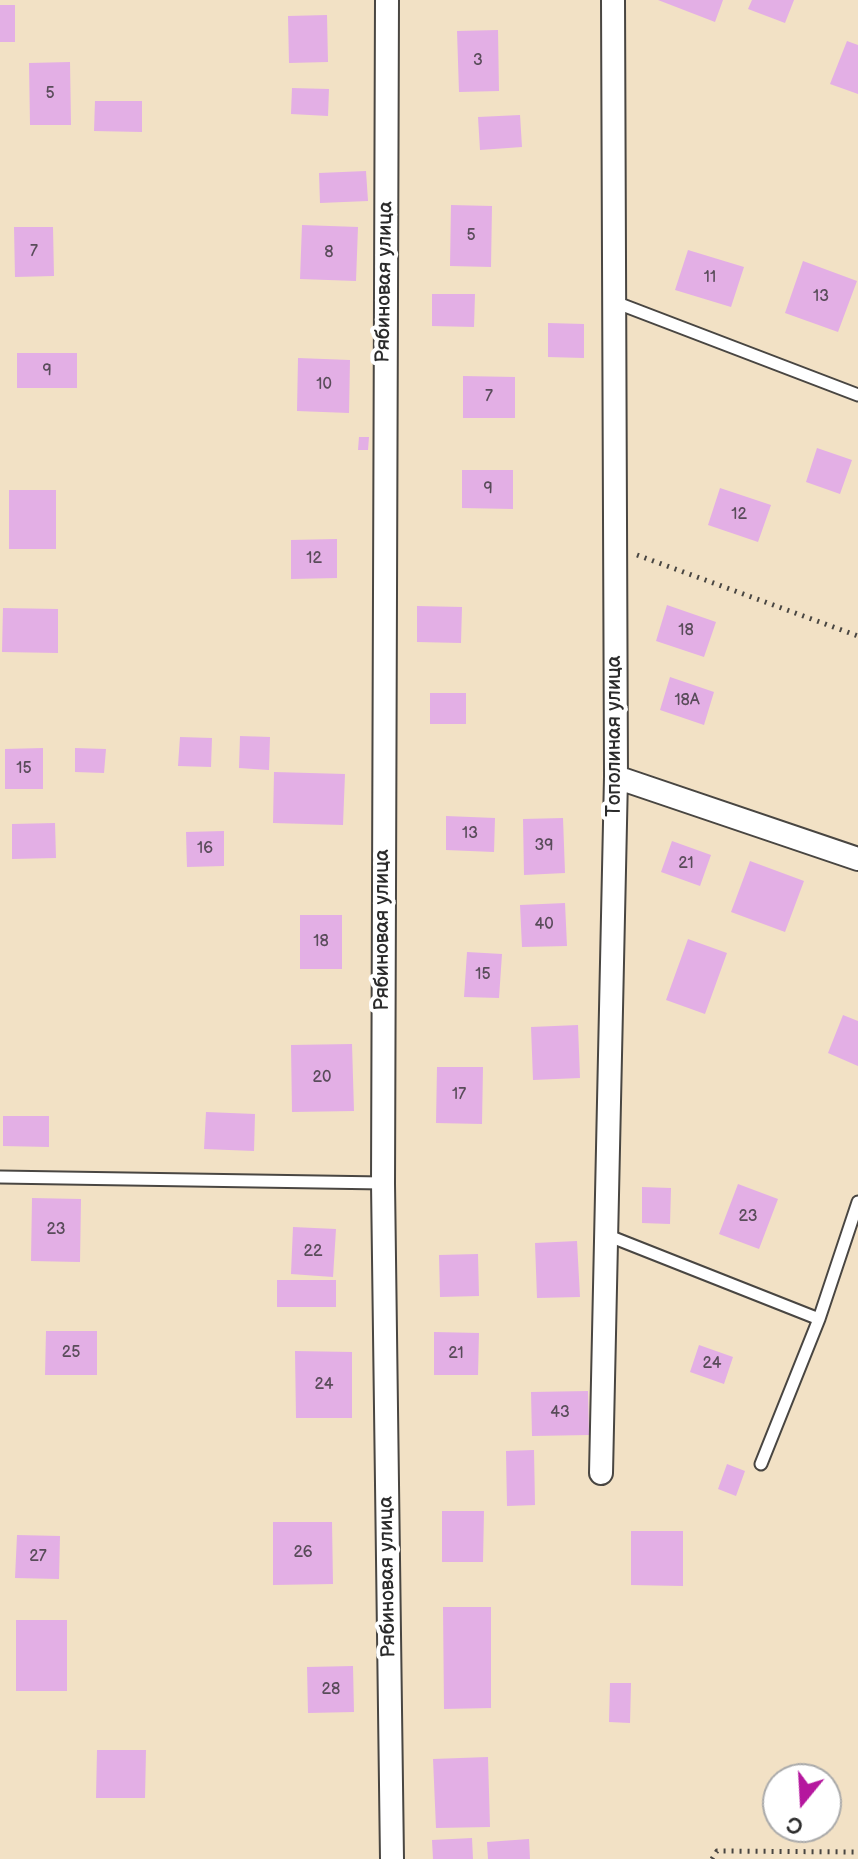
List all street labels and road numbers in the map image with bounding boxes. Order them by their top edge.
street label: Рябиновая улица [372,201,398,363]
street label: Тополиная улица [603,655,627,817]
street label: Рябиновая улица [371,849,395,1011]
street label: Рябиновая улица [375,1496,401,1658]

